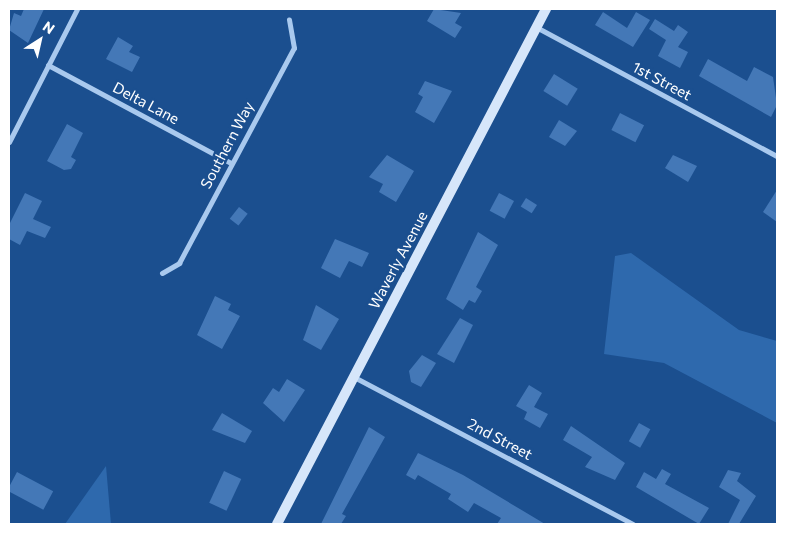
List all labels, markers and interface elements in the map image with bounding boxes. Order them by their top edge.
north arrow [15,15,65,65]
text: N [40,17,58,37]
street label: 1st Street [629,58,695,104]
street label: Delta Lane [110,78,182,128]
street label: Southern Way [196,98,258,192]
street label: Waverly Avenue [365,208,431,312]
street label: 2nd Street [464,414,536,464]

